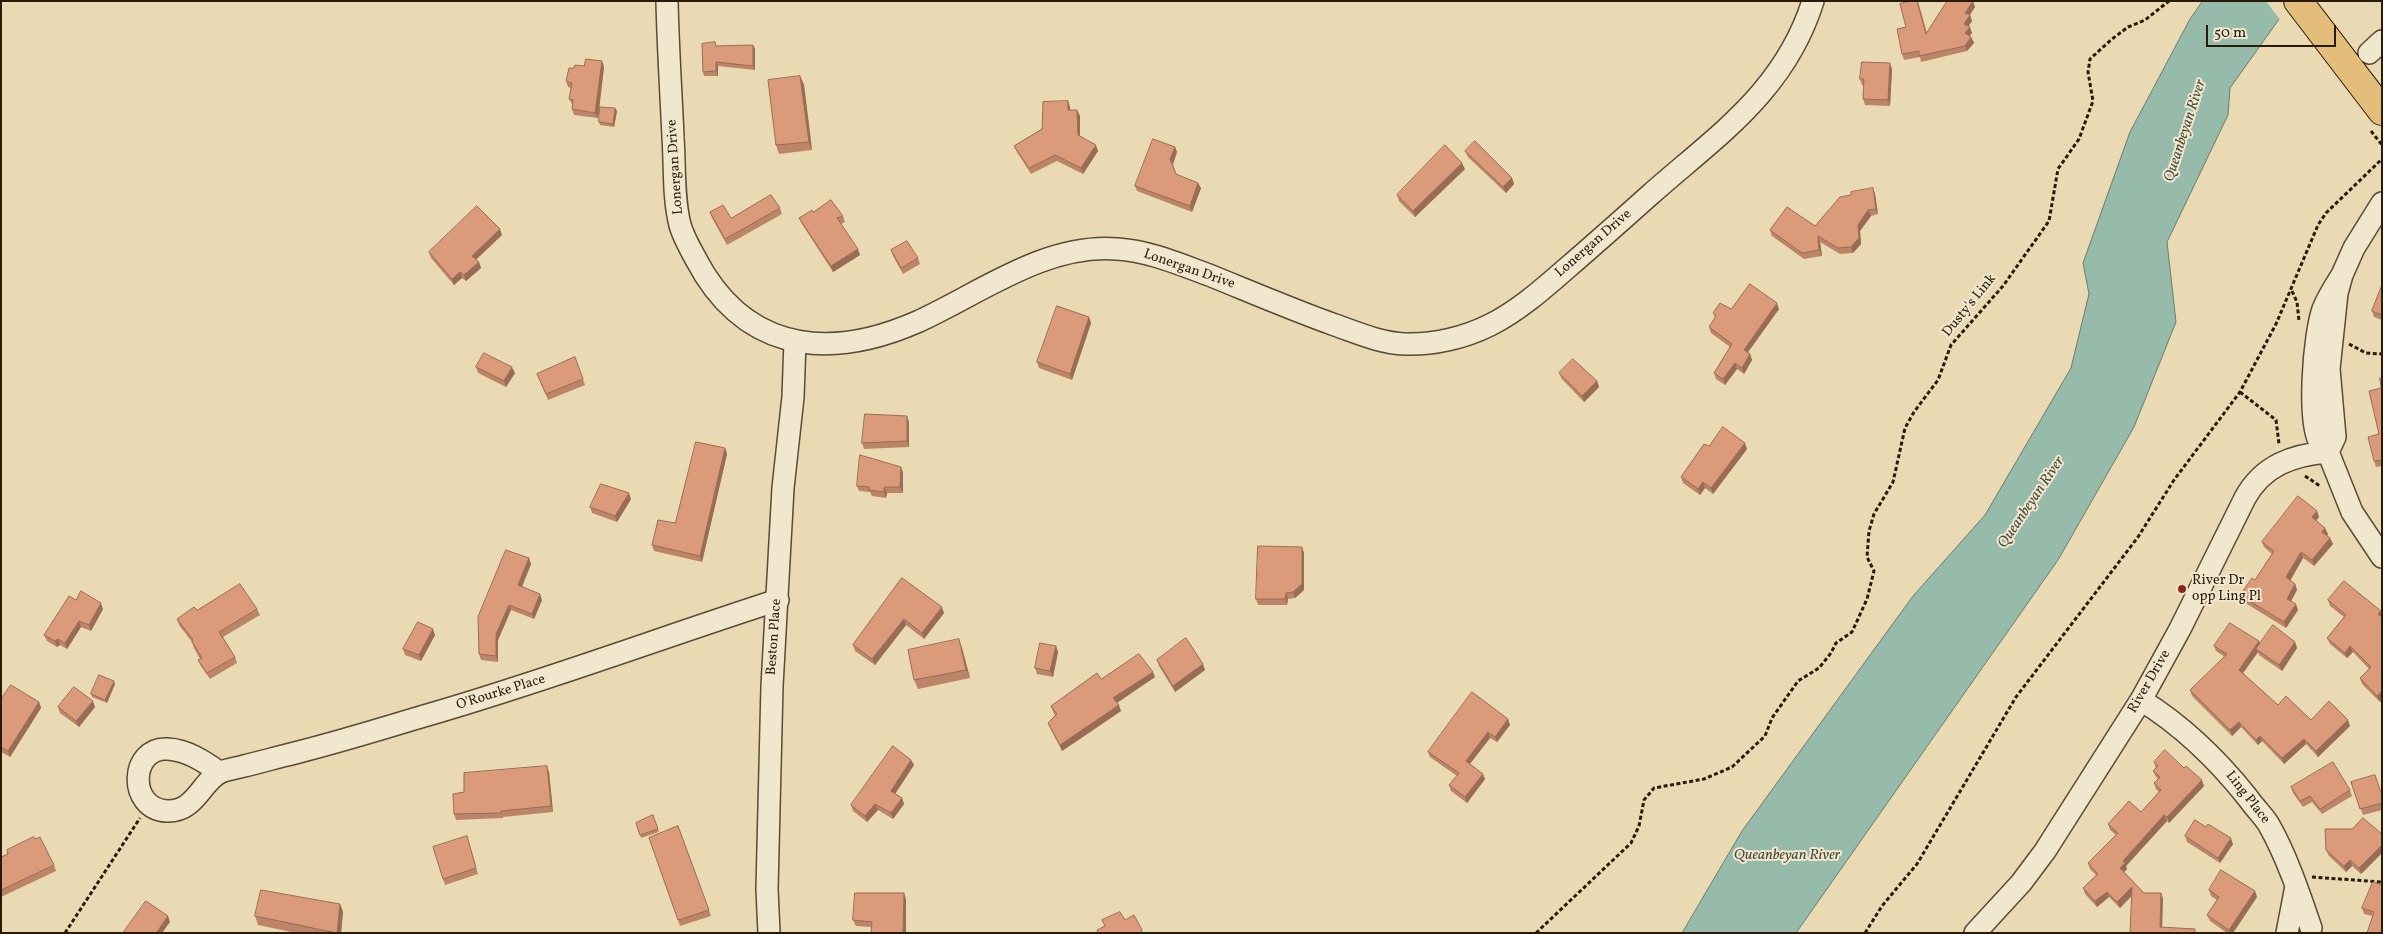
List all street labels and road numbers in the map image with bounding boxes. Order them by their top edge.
street label: Lonergan Drive [664,119,688,215]
street label: Lonergan Drive [1552,206,1636,282]
street label: Lonergan Drive [1141,246,1237,294]
street label: Dusty's Link [1939,271,2001,341]
street label: Beston Place [764,598,786,676]
street label: River Drive [2125,647,2175,717]
street label: O'Rourke Place [454,671,548,715]
street label: Ling Place [2221,768,2273,828]

